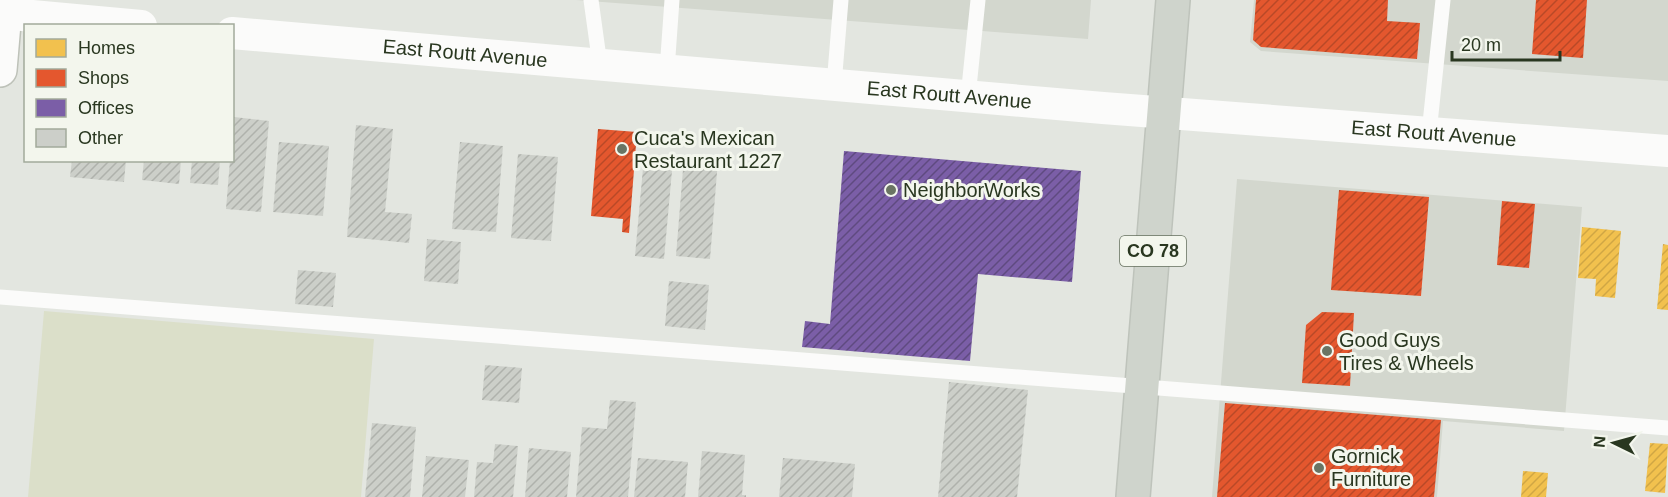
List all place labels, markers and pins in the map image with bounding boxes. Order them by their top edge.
place label: Cuca's Mexican Restaurant 1227 [634,127,782,172]
marker: Cuca's Mexican Restaurant 1227 [615,142,629,156]
place label: NeighborWorks [903,179,1040,201]
marker: NeighborWorks [884,183,898,197]
place label: Good Guys Tires & Wheels [1339,329,1474,374]
marker: Good Guys Tires & Wheels [1320,344,1334,358]
place label: Gornick Furniture [1331,445,1411,490]
marker: Gornick Furniture [1312,461,1326,475]

